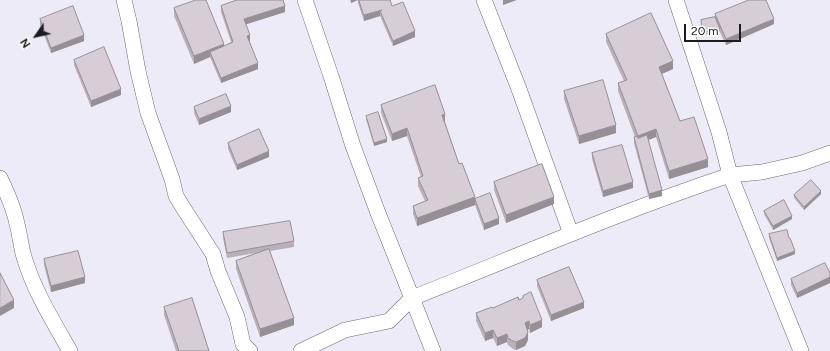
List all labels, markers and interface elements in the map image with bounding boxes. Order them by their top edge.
north arrow [16,16,56,56]
scale bar [686,16,743,42]
text: 20 m [691,24,719,38]
text: N [18,36,33,50]

